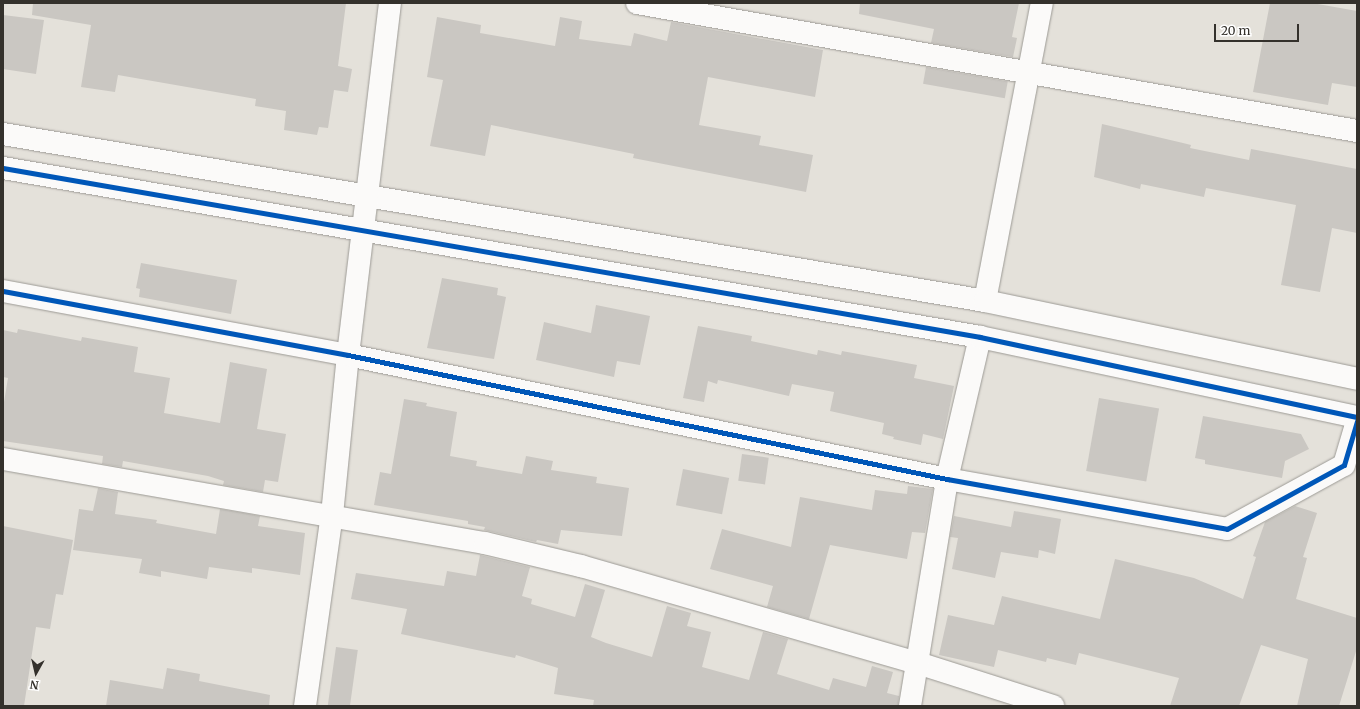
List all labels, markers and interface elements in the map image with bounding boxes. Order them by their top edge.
scale bar [1216,16,1301,42]
text: 20 m [1221,23,1250,38]
north arrow [16,653,56,693]
text: N [29,677,40,692]

